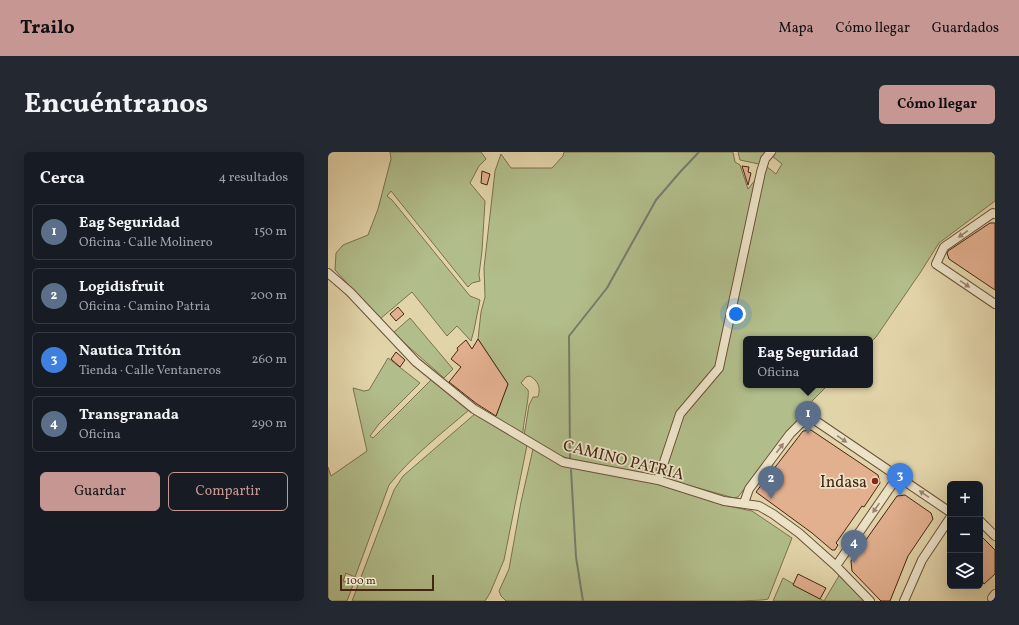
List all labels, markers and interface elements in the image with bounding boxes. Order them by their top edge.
text: Trailo [20,15,75,41]
text: Mapa [779,19,814,38]
text: Cómo llegar [836,19,910,38]
text: Guardados [932,19,999,38]
text: Encuéntranos [24,85,208,124]
button: Cómo llegar [879,85,995,124]
text: Cerca [40,167,85,190]
text: 4 resultados [218,169,288,187]
text: Eag Seguridad [79,213,180,234]
text: 1 [51,223,57,241]
text: 150 m [254,223,287,241]
one-way arrow [958,230,968,238]
text: Oficina · Calle Molinero [79,234,213,252]
text: Logidisfruit [79,277,164,298]
one-way arrow [960,280,971,288]
text: 2 [51,287,57,305]
text: 200 m [250,287,287,305]
text: Oficina · Camino Patria [79,298,210,316]
your location [726,304,746,324]
popup [743,336,873,388]
text: Nautica Tritón [79,341,181,362]
text: Eag Seguridad [758,343,858,364]
text: 3 [51,351,57,369]
text: 260 m [252,351,287,369]
text: Tienda · Calle Ventaneros [79,362,221,380]
text: Oficina [758,364,799,382]
pin: 1 [795,401,821,434]
text: Transgranada [79,405,179,426]
text: 4 [50,415,58,433]
text: 290 m [251,415,287,433]
text: Oficina [79,426,121,444]
street label: CAMINO PATRIA [561,435,686,487]
one-way arrow [837,435,848,443]
one-way arrow [776,442,784,453]
pin: 3 [887,463,913,496]
pin: 2 [758,466,784,499]
button: Guardar [40,472,160,511]
button: Compartir [168,472,288,511]
place label: Indasa [820,472,867,494]
marker: Indasa [870,476,880,486]
map controls [947,481,983,589]
button: + [947,481,983,517]
one-way arrow [919,490,929,498]
one-way arrow [872,503,880,514]
button: − [947,517,983,553]
pin: 4 [841,530,867,563]
button: layers [947,553,983,589]
scale bar [340,573,434,592]
text: 100 m [346,574,376,589]

